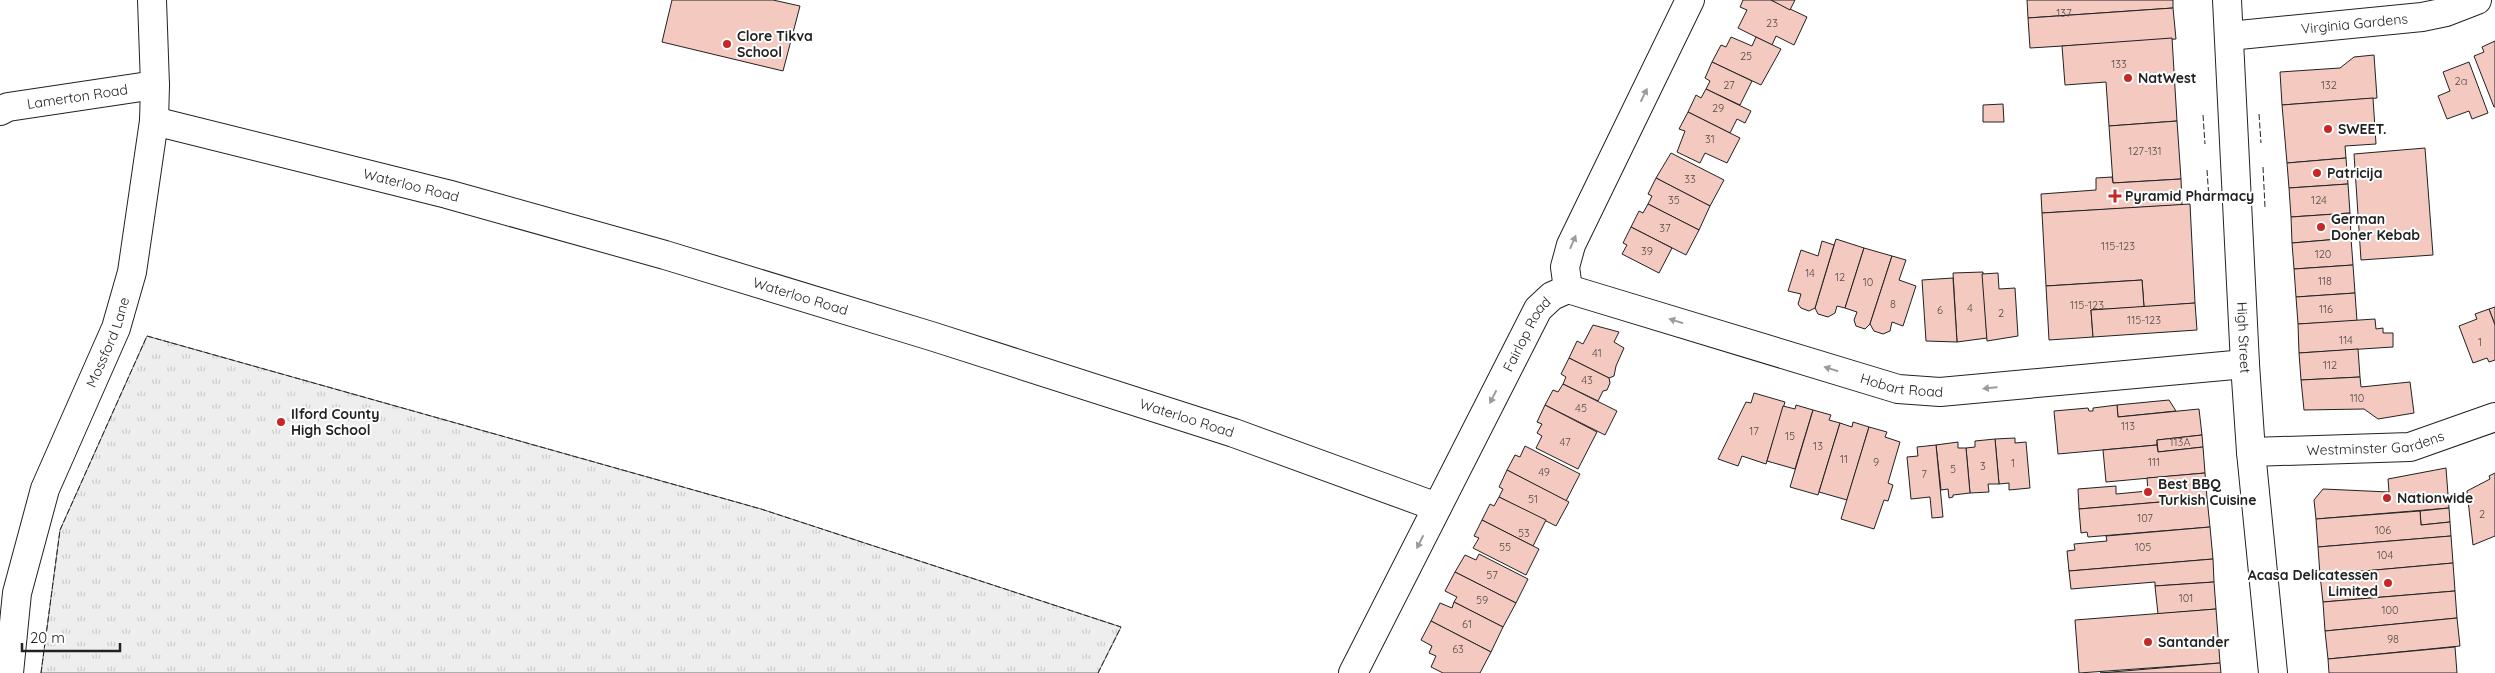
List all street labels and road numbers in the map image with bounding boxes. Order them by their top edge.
street label: Virginia Gardens [2300,9,2409,38]
street label: Lamerton Road [26,80,129,113]
street label: Waterloo Road [361,164,461,206]
street label: Waterloo Road [751,273,850,319]
street label: Fairlop Road [1499,293,1555,374]
street label: Mossford Lane [82,295,133,390]
street label: High Street [2233,301,2255,374]
street label: Hobart Road [1858,369,1944,401]
street label: Waterloo Road [1137,394,1236,441]
street label: Westminster Gardens [2306,427,2447,459]

